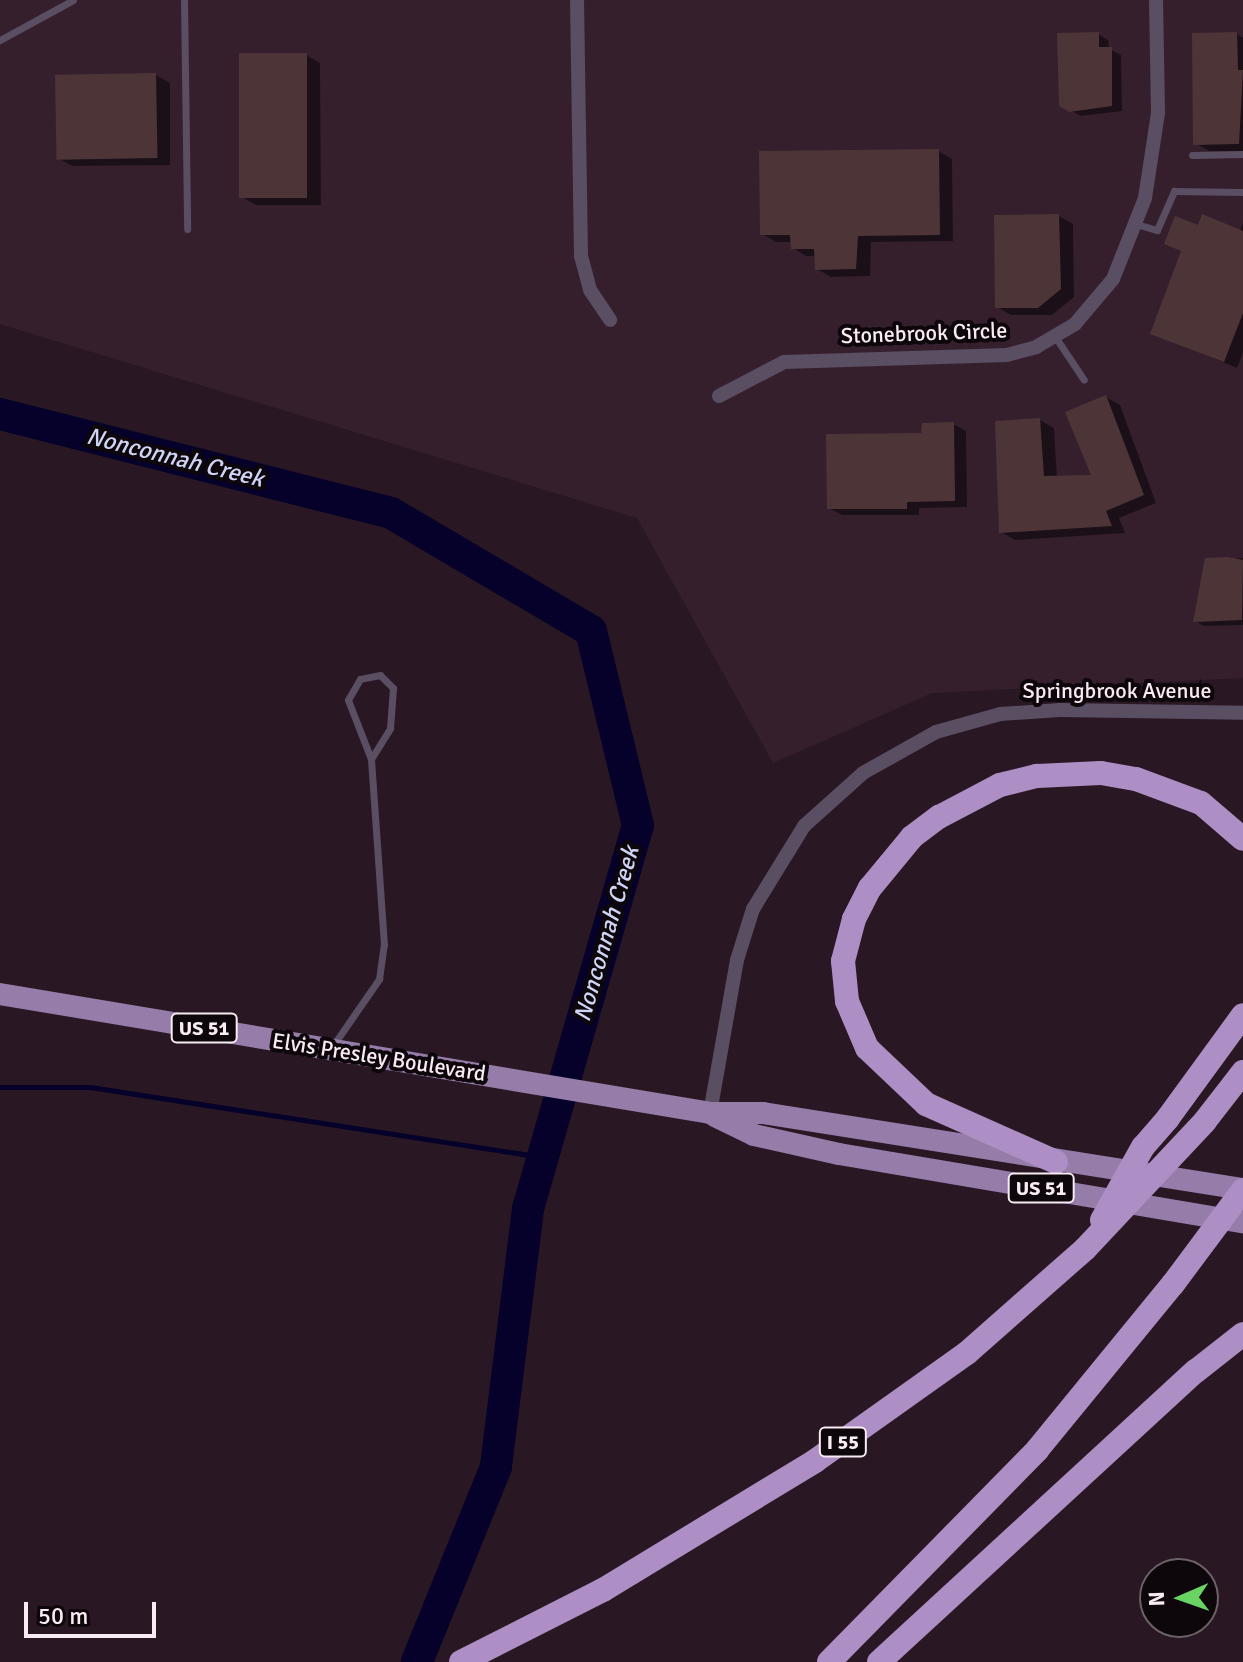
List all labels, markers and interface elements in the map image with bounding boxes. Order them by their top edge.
street label: Stonebrook Circle [840,317,1008,349]
water label: Nonconnah Creek [84,422,266,494]
street label: Springbrook Avenue [1023,678,1211,704]
water label: Nonconnah Creek [568,843,646,1025]
road number: US 51 [170,1012,238,1044]
street label: Elvis Presley Boulevard [270,1027,488,1087]
road number: US 51 [1007,1172,1075,1204]
road number: I 55 [817,1426,869,1458]
north arrow [1139,1558,1219,1638]
scale bar [28,1586,160,1636]
text: N [1143,1591,1170,1607]
text: 50 m [38,1601,88,1631]

